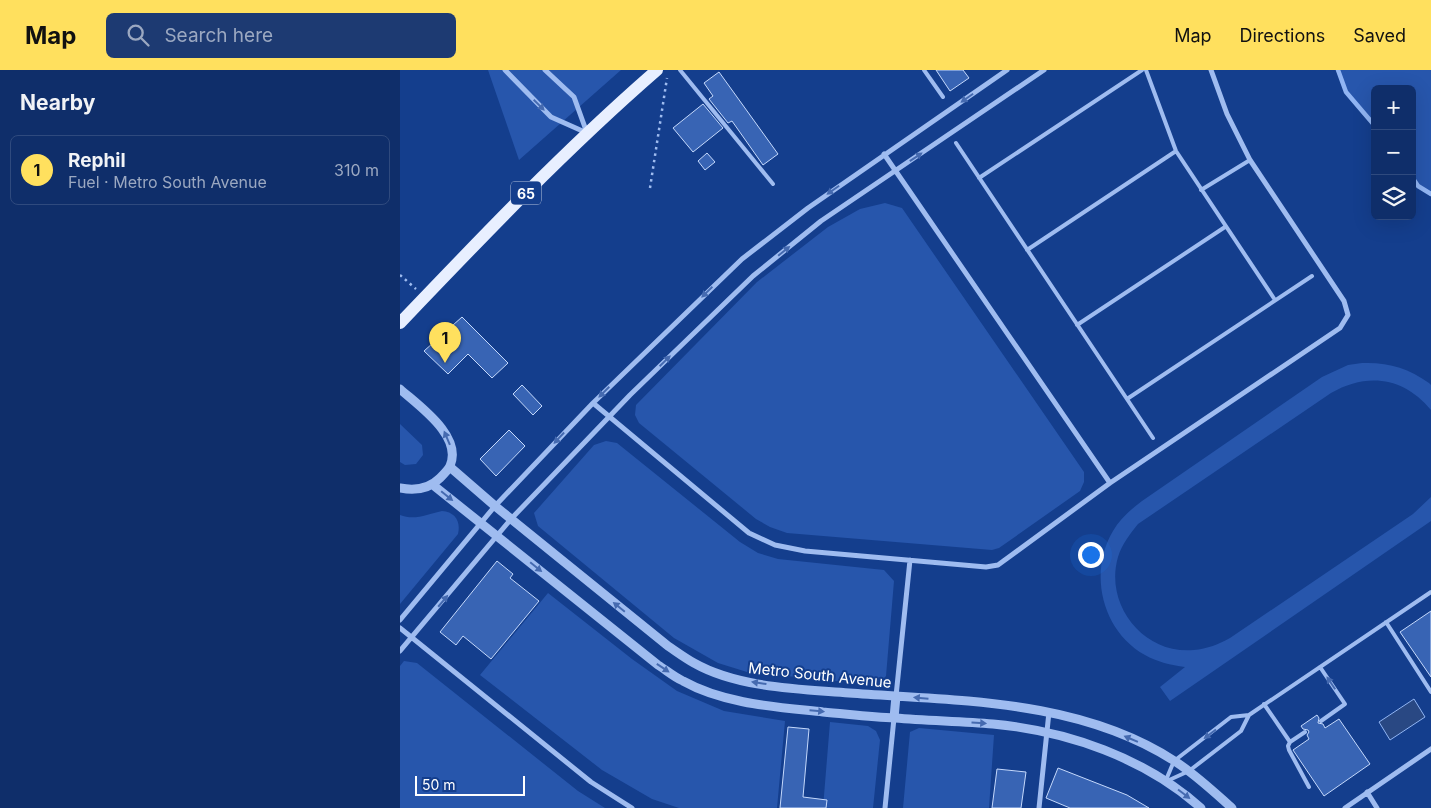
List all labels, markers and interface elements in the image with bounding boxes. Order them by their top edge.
search box [106,13,456,58]
text: Map [25,21,76,50]
icon: search [124,21,152,49]
text: Search here [164,24,273,47]
text: Map [1174,25,1212,46]
text: Directions [1240,25,1325,46]
text: Saved [1353,25,1406,46]
map controls [1371,85,1416,220]
button: + [1371,85,1416,130]
text: Nearby [20,90,95,115]
one-way arrow [960,93,974,103]
one-way arrow [533,99,545,111]
button: − [1371,130,1416,175]
text: Rephil [68,149,126,172]
one-way arrow [909,152,923,162]
text: 1 [34,160,40,180]
text: 310 m [334,160,379,180]
text: Fuel · Metro South Avenue [68,172,267,192]
button: layers [1371,175,1416,220]
road number: 65 [511,182,541,204]
one-way arrow [826,185,840,195]
one-way arrow [777,245,790,256]
one-way arrow [701,286,713,298]
pin: 1 [429,322,461,363]
one-way arrow [658,355,670,367]
one-way arrow [598,385,610,397]
one-way arrow [442,431,450,445]
one-way arrow [553,432,565,444]
one-way arrow [440,490,453,501]
your location [1078,542,1104,568]
one-way arrow [529,561,542,572]
one-way arrow [437,594,448,607]
one-way arrow [613,601,626,612]
street label: Metro South Avenue [747,658,893,692]
one-way arrow [656,663,670,673]
one-way arrow [1326,677,1336,690]
one-way arrow [751,679,767,687]
one-way arrow [913,694,929,702]
one-way arrow [810,707,826,715]
one-way arrow [972,720,988,728]
one-way arrow [1204,728,1217,739]
one-way arrow [1124,734,1138,742]
scale bar [415,773,525,796]
text: 50 m [422,776,456,793]
one-way arrow [1177,789,1190,800]

